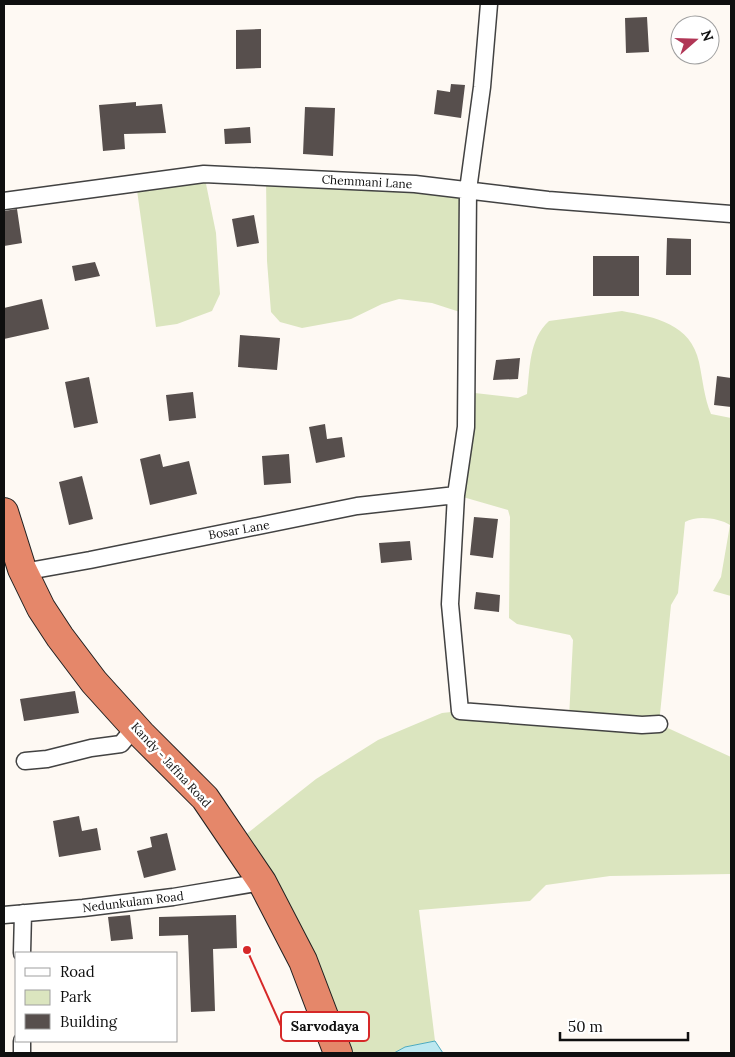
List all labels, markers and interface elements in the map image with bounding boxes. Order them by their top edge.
north arrow [670,15,720,65]
text: N [697,27,718,44]
street label: Chemmani Lane [321,172,413,191]
street label: Bosar Lane [207,517,271,542]
street label: Kandy - Jaffna Road [128,719,215,810]
street label: Nedunkulam Road [81,888,184,915]
legend [15,952,178,1042]
text: Road [60,962,95,981]
text: Park [60,987,91,1006]
scale bar [560,1010,688,1042]
text: Building [60,1012,118,1031]
callout: Sarvodaya [281,1012,369,1041]
text: Sarvodaya [291,1017,360,1035]
text: 50 m [568,1017,603,1036]

